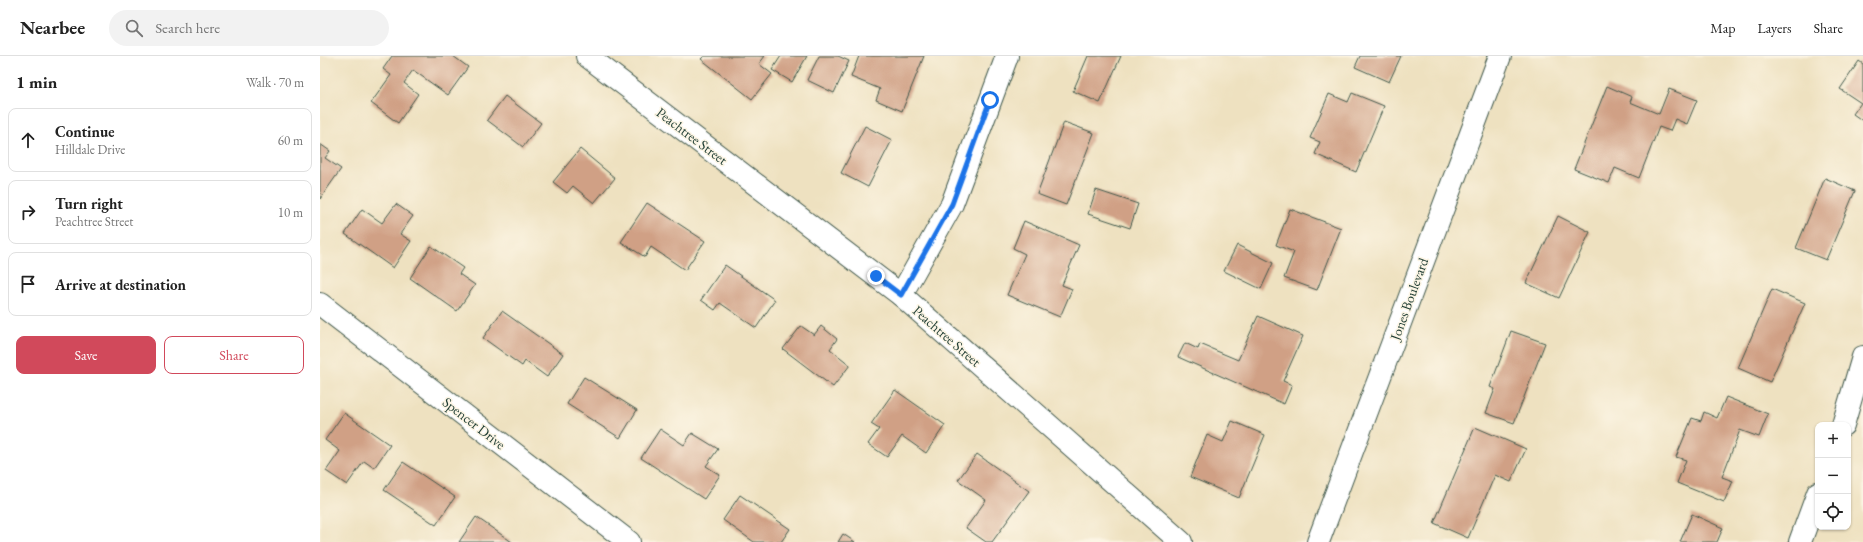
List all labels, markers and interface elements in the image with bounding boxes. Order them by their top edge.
search box [109,10,389,46]
text: Nearbee [20,15,85,40]
icon: search [123,17,145,39]
text: Search here [155,18,220,37]
text: Map [1710,19,1735,37]
text: Layers [1757,19,1792,37]
text: Share [1814,19,1843,37]
text: 1 min [16,71,57,93]
text: Walk · 70 m [246,74,304,91]
route start [981,91,999,109]
street label: Peachtree Street [653,103,732,169]
text: Continue [55,122,115,141]
icon: ahead [17,129,39,151]
text: 60 m [278,132,303,149]
text: Hilldale Drive [55,141,125,158]
text: Turn right [55,194,123,213]
icon: right [17,201,39,223]
text: 10 m [278,204,303,221]
text: Peachtree Street [55,213,133,230]
street label: Jones Boulevard [1385,254,1433,344]
route end [867,267,885,285]
icon: arrive [17,273,39,295]
text: Arrive at destination [55,275,186,294]
street label: Peachtree Street [909,302,985,371]
button: Save [16,336,156,374]
button: Share [164,336,304,374]
street label: Spencer Drive [439,393,509,453]
map controls [1815,422,1851,530]
button: + [1815,422,1851,458]
button: − [1815,458,1851,494]
button: locate [1815,494,1851,530]

